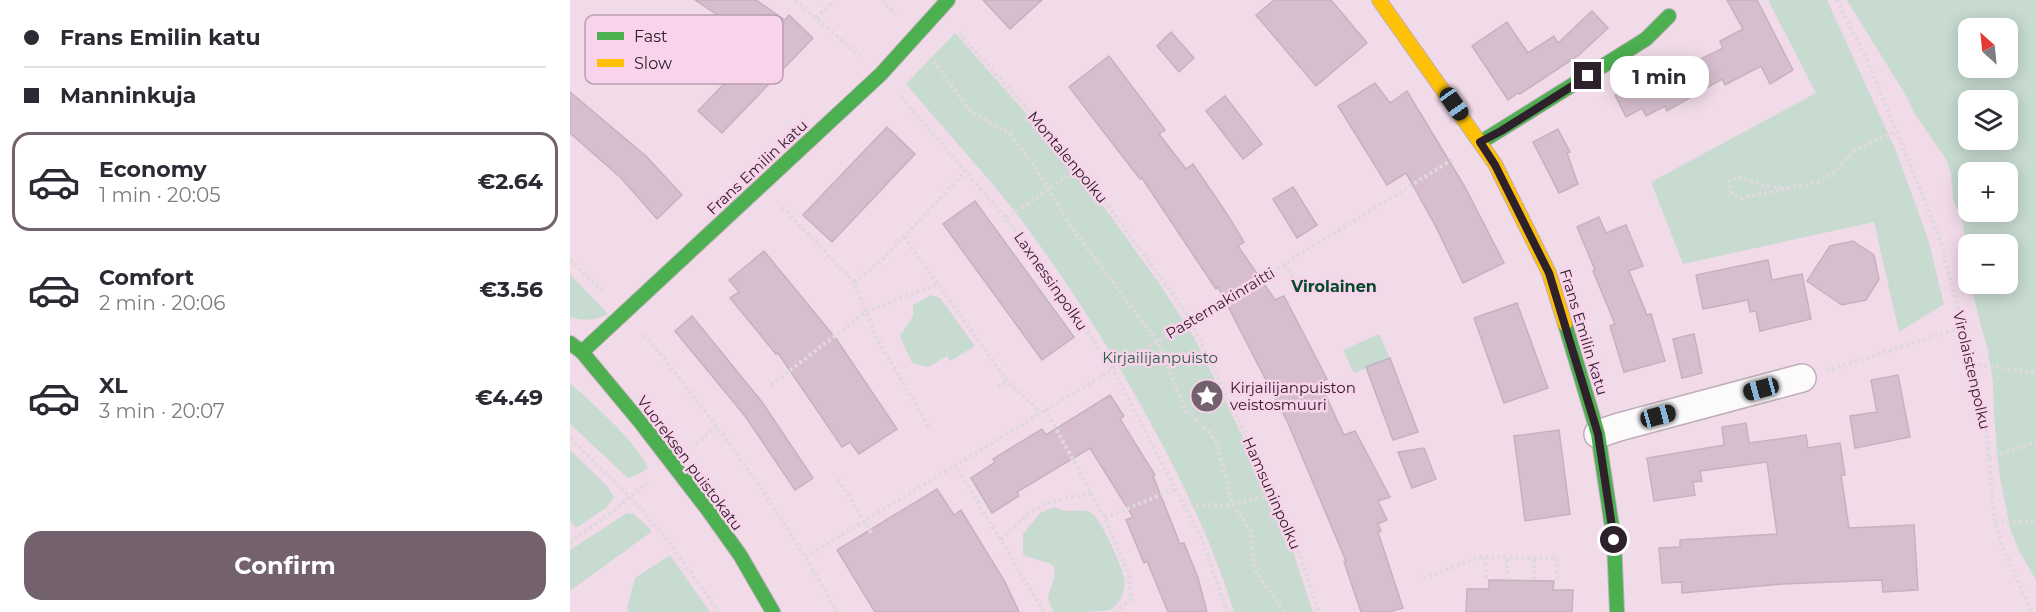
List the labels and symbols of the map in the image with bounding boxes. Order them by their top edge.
legend [585,15,783,84]
north arrow [1958,18,2018,78]
text: Fast [634,27,668,46]
text: Slow [634,54,672,73]
callout: 1 min [1609,55,1708,97]
route end [1574,62,1601,89]
car [1436,84,1472,124]
street label: Montalenpolku [1024,107,1112,207]
street label: Frans Emilin katu [703,115,811,219]
street label: Laxnessinpolku [1010,228,1092,334]
street label: Pasternakinraitti [1162,263,1278,343]
street label: Frans Emilin katu [1556,267,1612,397]
district label: Virolainen [1290,277,1377,296]
street label: Virolaistenpolku [1949,309,1995,431]
park label: Kirjailijanpuisto [1102,348,1218,367]
car [1741,376,1781,402]
place icon: Kirjailijanpuiston veistosmuuri [1189,378,1225,414]
place label: Kirjailijanpuiston veistosmuuri [1230,378,1356,414]
street label: Vuoreksen puistokatu [633,392,747,534]
car [1638,403,1678,429]
street label: Hamsuninpolku [1239,434,1305,552]
route start [1600,526,1627,553]

